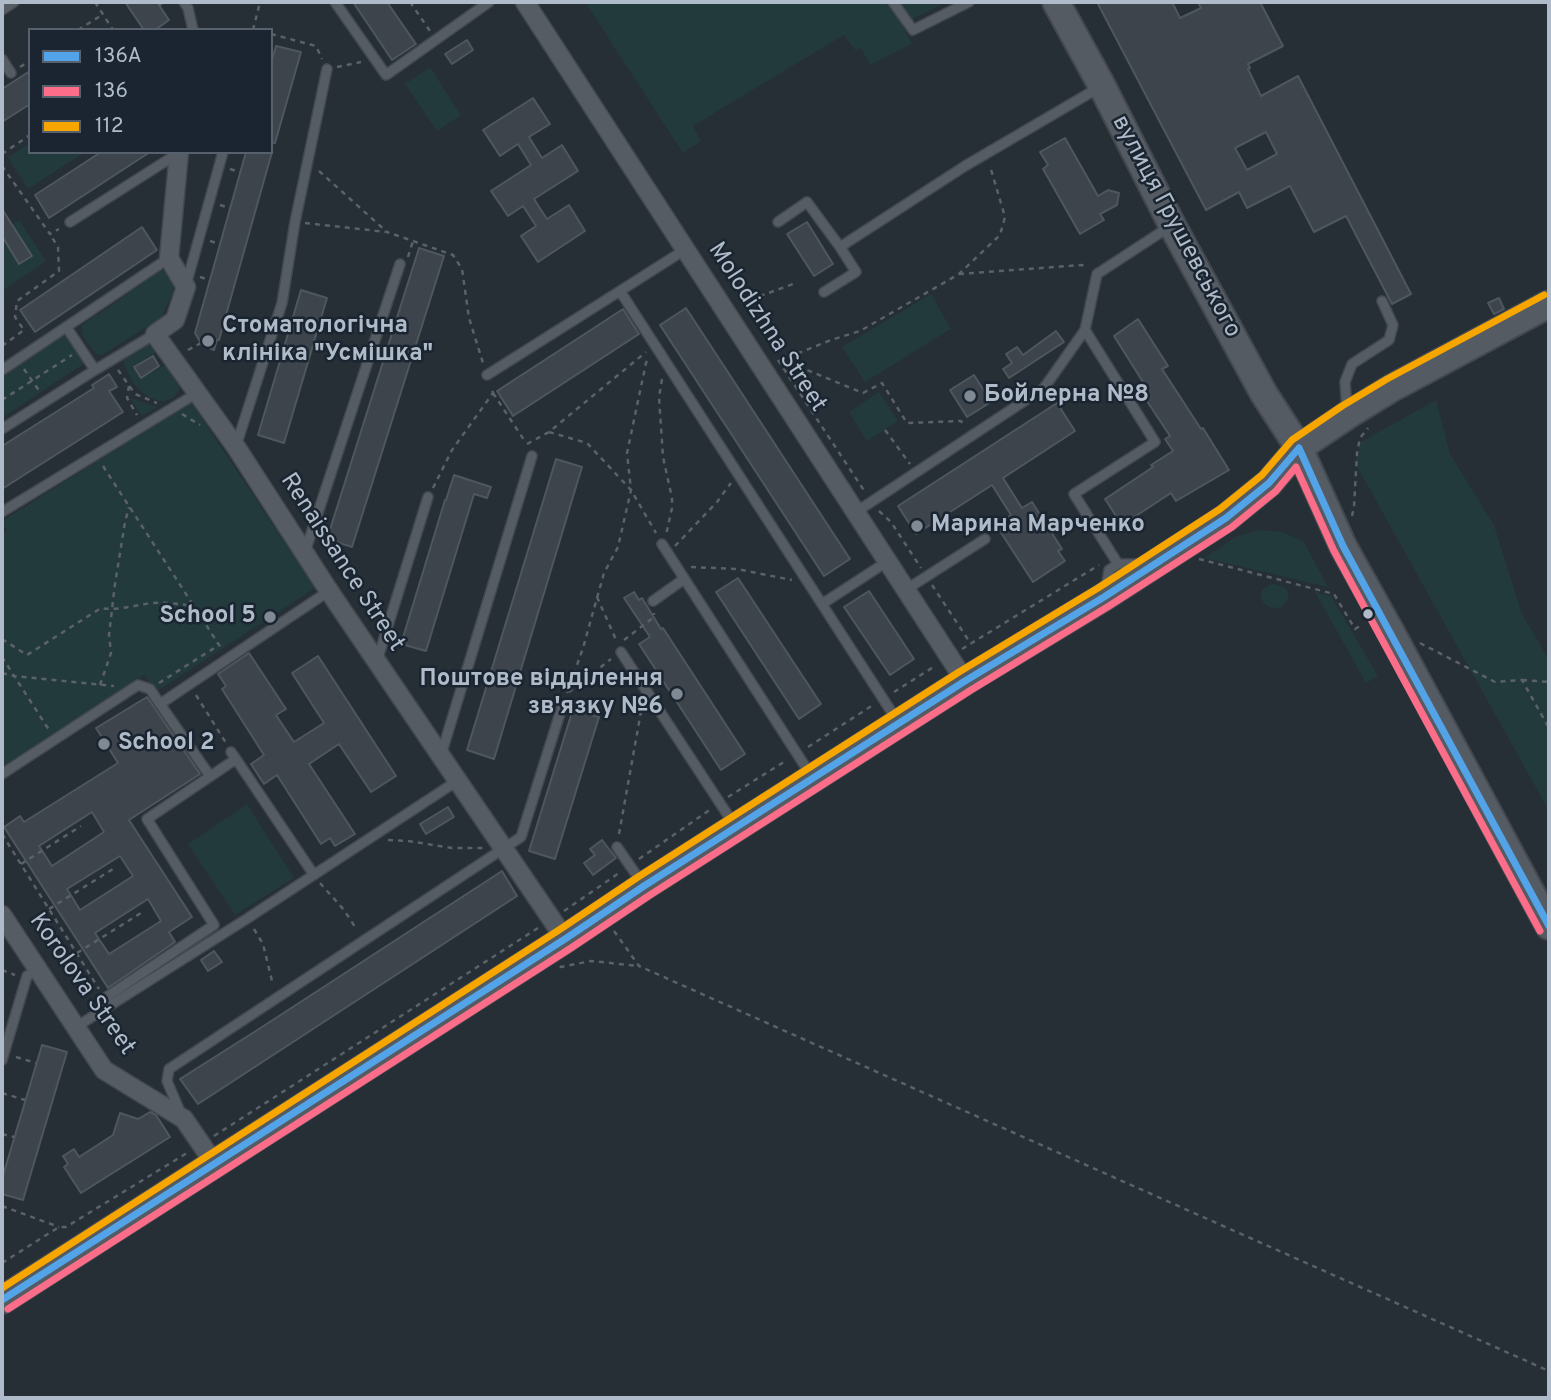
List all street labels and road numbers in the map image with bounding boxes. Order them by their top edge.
street label: вулиця Грушевського [1104,111,1246,343]
street label: Molodizhna Street [700,238,832,418]
street label: Renaissance Street [273,468,409,658]
street label: Korolova Street [21,909,141,1061]

